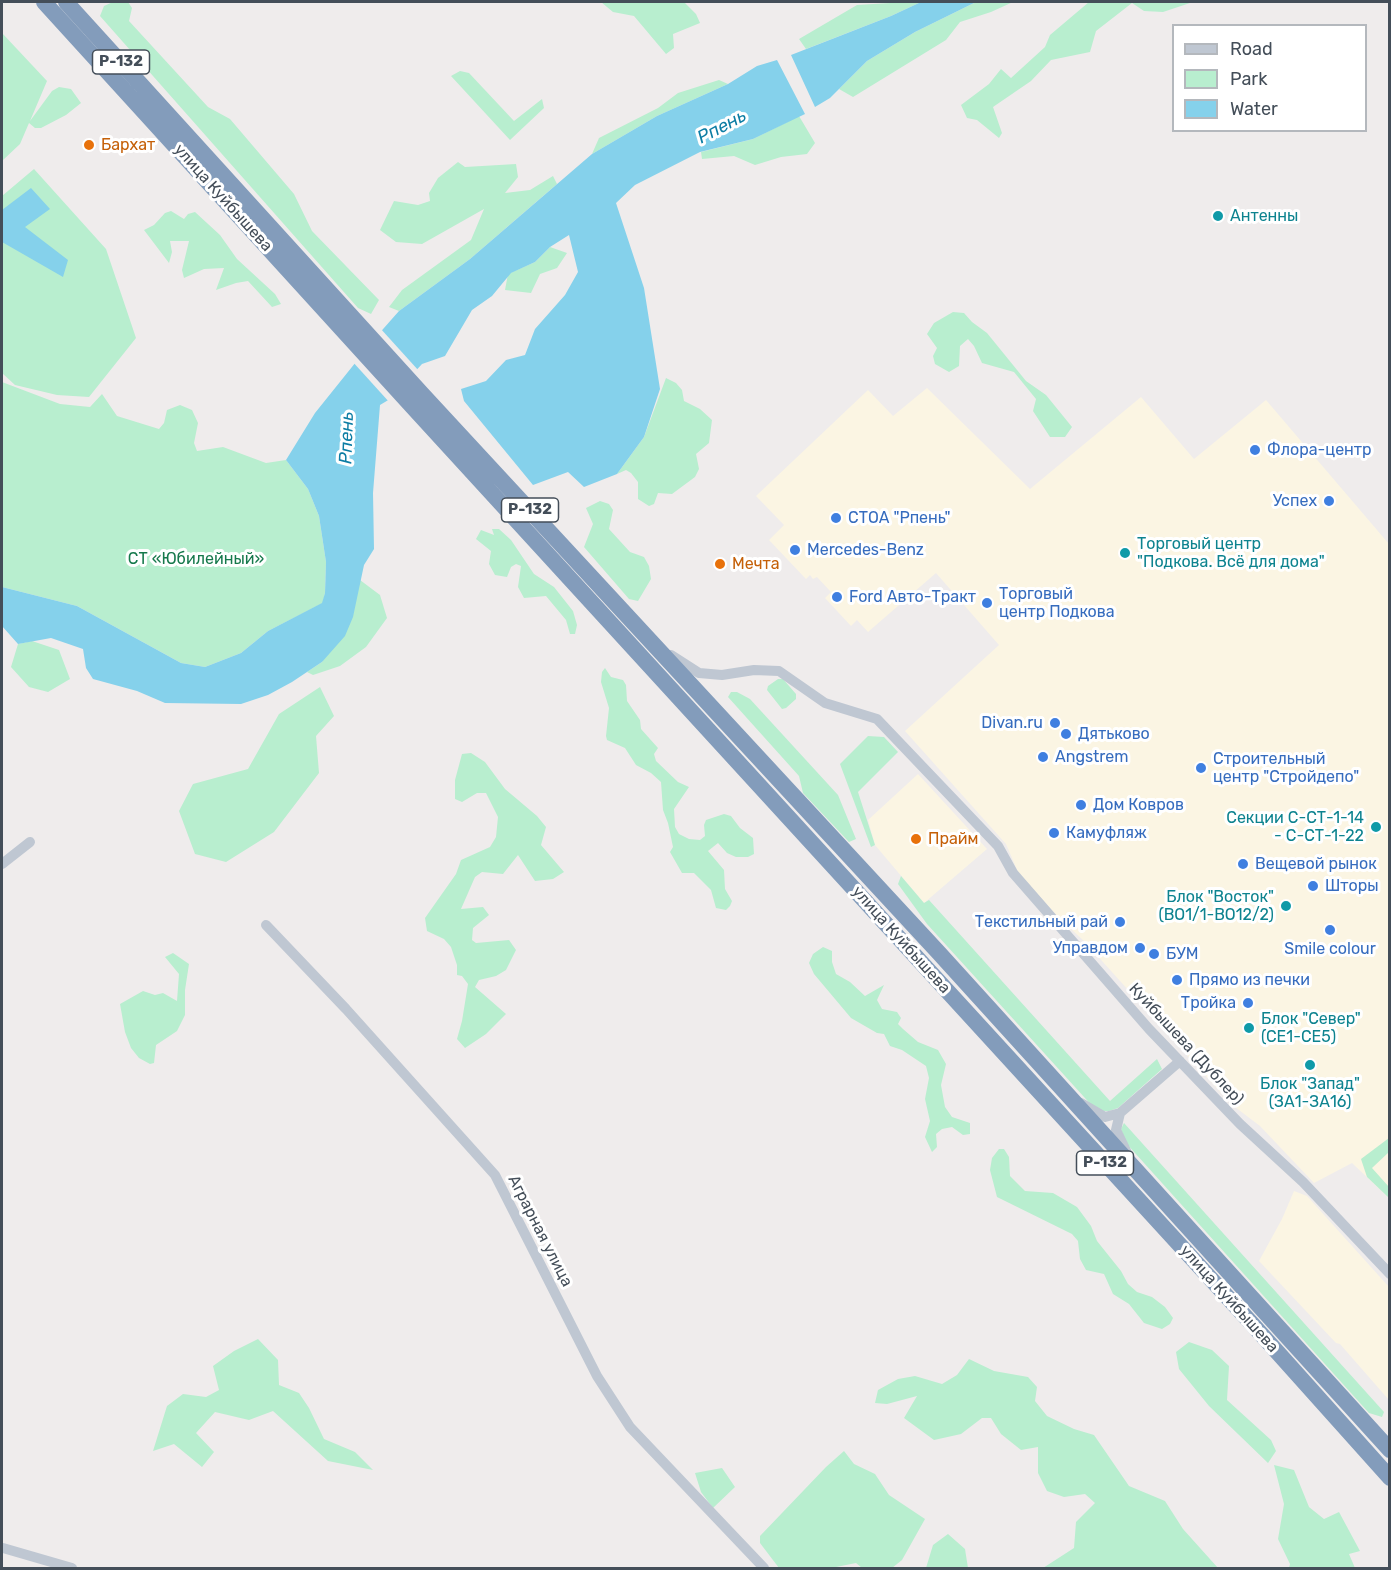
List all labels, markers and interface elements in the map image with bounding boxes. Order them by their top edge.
legend [1172,24,1367,132]
text: Road [1230,38,1273,60]
road number: Р-132 [92,50,150,74]
text: Park [1230,68,1267,90]
text: Water [1230,98,1278,120]
water label: Рпень [694,105,750,149]
place label: Бархат [101,135,155,155]
marker: Бархат [82,138,96,152]
street label: улица Куйбышева [170,140,276,256]
place label: Антенны [1230,206,1298,226]
marker: Антенны [1211,209,1225,223]
water label: Рпень [335,412,359,464]
place label: Флора-центр [1267,440,1372,460]
marker: Флора-центр [1248,443,1262,457]
place label: Успех [1273,491,1317,511]
marker: Успех [1322,494,1336,508]
road number: Р-132 [502,498,558,522]
place label: СТОА "Рпень" [848,508,951,528]
marker: СТОА "Рпень" [829,511,843,525]
place label: Торговый центр "Подкова. Всё для дома" [1137,534,1325,572]
place label: Mercedes-Benz [807,540,924,560]
marker: Mercedes-Benz [788,543,802,557]
marker: Торговый центр "Подкова. Всё для дома" [1118,546,1132,560]
park label: СТ «Юбилейный» [128,549,264,569]
place label: Мечта [732,554,779,574]
marker: Мечта [713,557,727,571]
place label: Торговый центр Подкова [999,584,1115,622]
place label: Ford Авто-Тракт [849,587,976,607]
marker: Ford Авто-Тракт [830,590,844,604]
marker: Торговый центр Подкова [980,596,994,610]
place label: Divan.ru [981,713,1043,733]
marker: Divan.ru [1048,716,1062,730]
place label: Дятьково [1078,724,1150,744]
marker: Дятьково [1059,727,1073,741]
place label: Angstrem [1055,747,1128,767]
place label: Строительный центр "Стройдепо" [1213,749,1359,787]
marker: Angstrem [1036,750,1050,764]
marker: Строительный центр "Стройдепо" [1194,761,1208,775]
place label: Дом Ковров [1093,795,1184,815]
marker: Дом Ковров [1074,798,1088,812]
place label: Секции С-СТ-1-14 - С-СТ-1-22 [1226,808,1364,846]
marker: Секции С-СТ-1-14 - С-СТ-1-22 [1369,820,1383,834]
place label: Камуфляж [1066,823,1147,843]
marker: Камуфляж [1047,826,1061,840]
place label: Прайм [928,829,978,849]
marker: Прайм [909,832,923,846]
place label: Вещевой рынок [1255,854,1377,874]
marker: Вещевой рынок [1236,857,1250,871]
place label: Шторы [1325,876,1379,896]
marker: Шторы [1306,879,1320,893]
street label: улица Куйбышева [848,882,954,998]
place label: Блок "Восток" (ВО1/1-ВО12/2) [1158,887,1274,925]
marker: Блок "Восток" (ВО1/1-ВО12/2) [1279,899,1293,913]
place label: Текстильный рай [975,912,1108,932]
marker: Текстильный рай [1113,915,1127,929]
marker: Smile colour [1323,923,1337,937]
place label: Управдом [1053,938,1128,958]
place label: Smile colour [1284,939,1376,959]
marker: Управдом [1133,941,1147,955]
place label: БУМ [1166,944,1198,964]
marker: БУМ [1147,947,1161,961]
place label: Прямо из печки [1189,970,1310,990]
marker: Прямо из печки [1170,973,1184,987]
street label: Куйбышева (Дублер) [1125,979,1247,1109]
place label: Тройка [1181,993,1236,1013]
marker: Тройка [1241,996,1255,1010]
place label: Блок "Север" (СЕ1-СЕ5) [1261,1009,1361,1047]
marker: Блок "Север" (СЕ1-СЕ5) [1242,1021,1256,1035]
marker: Блок "Запад" (ЗА1-ЗА16) [1303,1058,1317,1072]
place label: Блок "Запад" (ЗА1-ЗА16) [1260,1074,1360,1112]
road number: Р-132 [1076,1151,1134,1175]
street label: Аграрная улица [504,1172,576,1290]
street label: улица Куйбышева [1176,1241,1282,1357]

